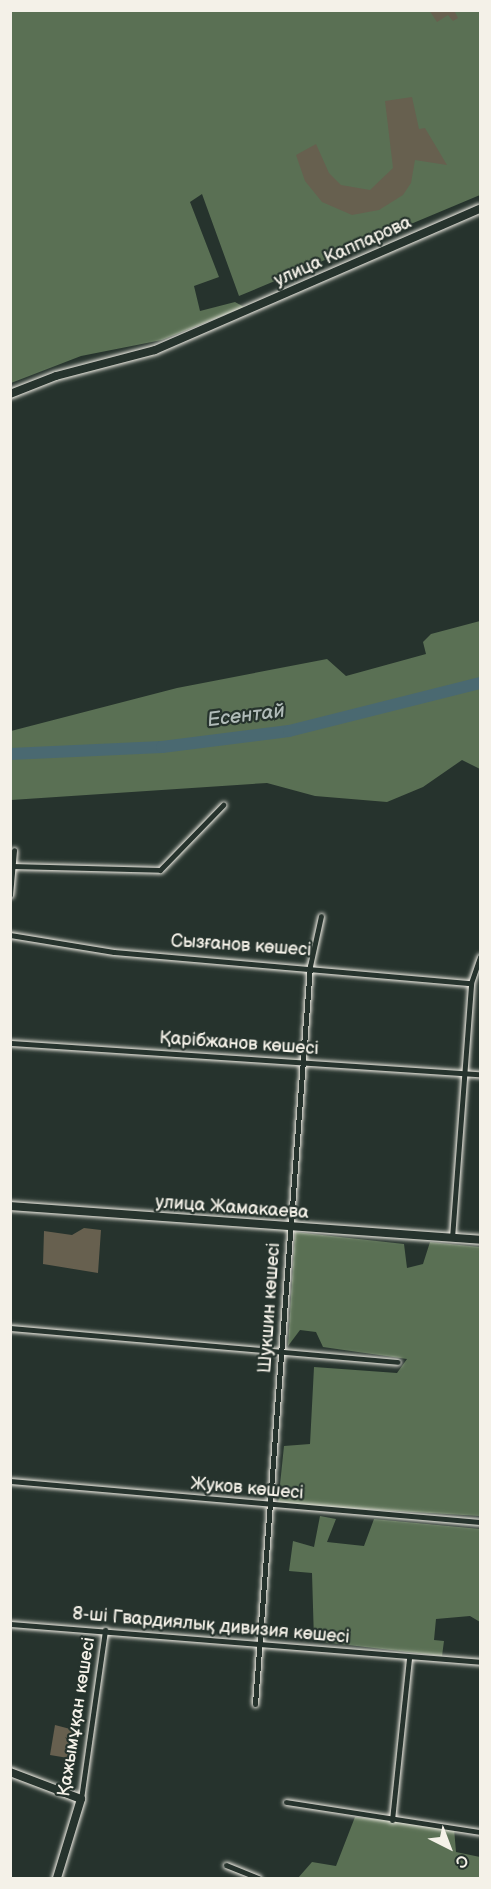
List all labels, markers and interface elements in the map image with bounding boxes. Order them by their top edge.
street label: улица Каппарова [271,212,415,292]
water label: Есентай [206,699,286,733]
street label: Сызғанов көшесі [170,930,312,962]
street label: Қарібжанов көшесі [159,1028,319,1060]
street label: улица Жамакаева [155,1192,309,1224]
street label: Шукшин көшесі [255,1242,285,1374]
street label: Жуков көшесі [190,1473,304,1505]
street label: 8-ші Гвардиялық дивизия көшесі [71,1603,351,1649]
street label: Қажымұқан көшесі [54,1636,100,1798]
north arrow [419,1817,479,1877]
text: С [451,1850,472,1872]

